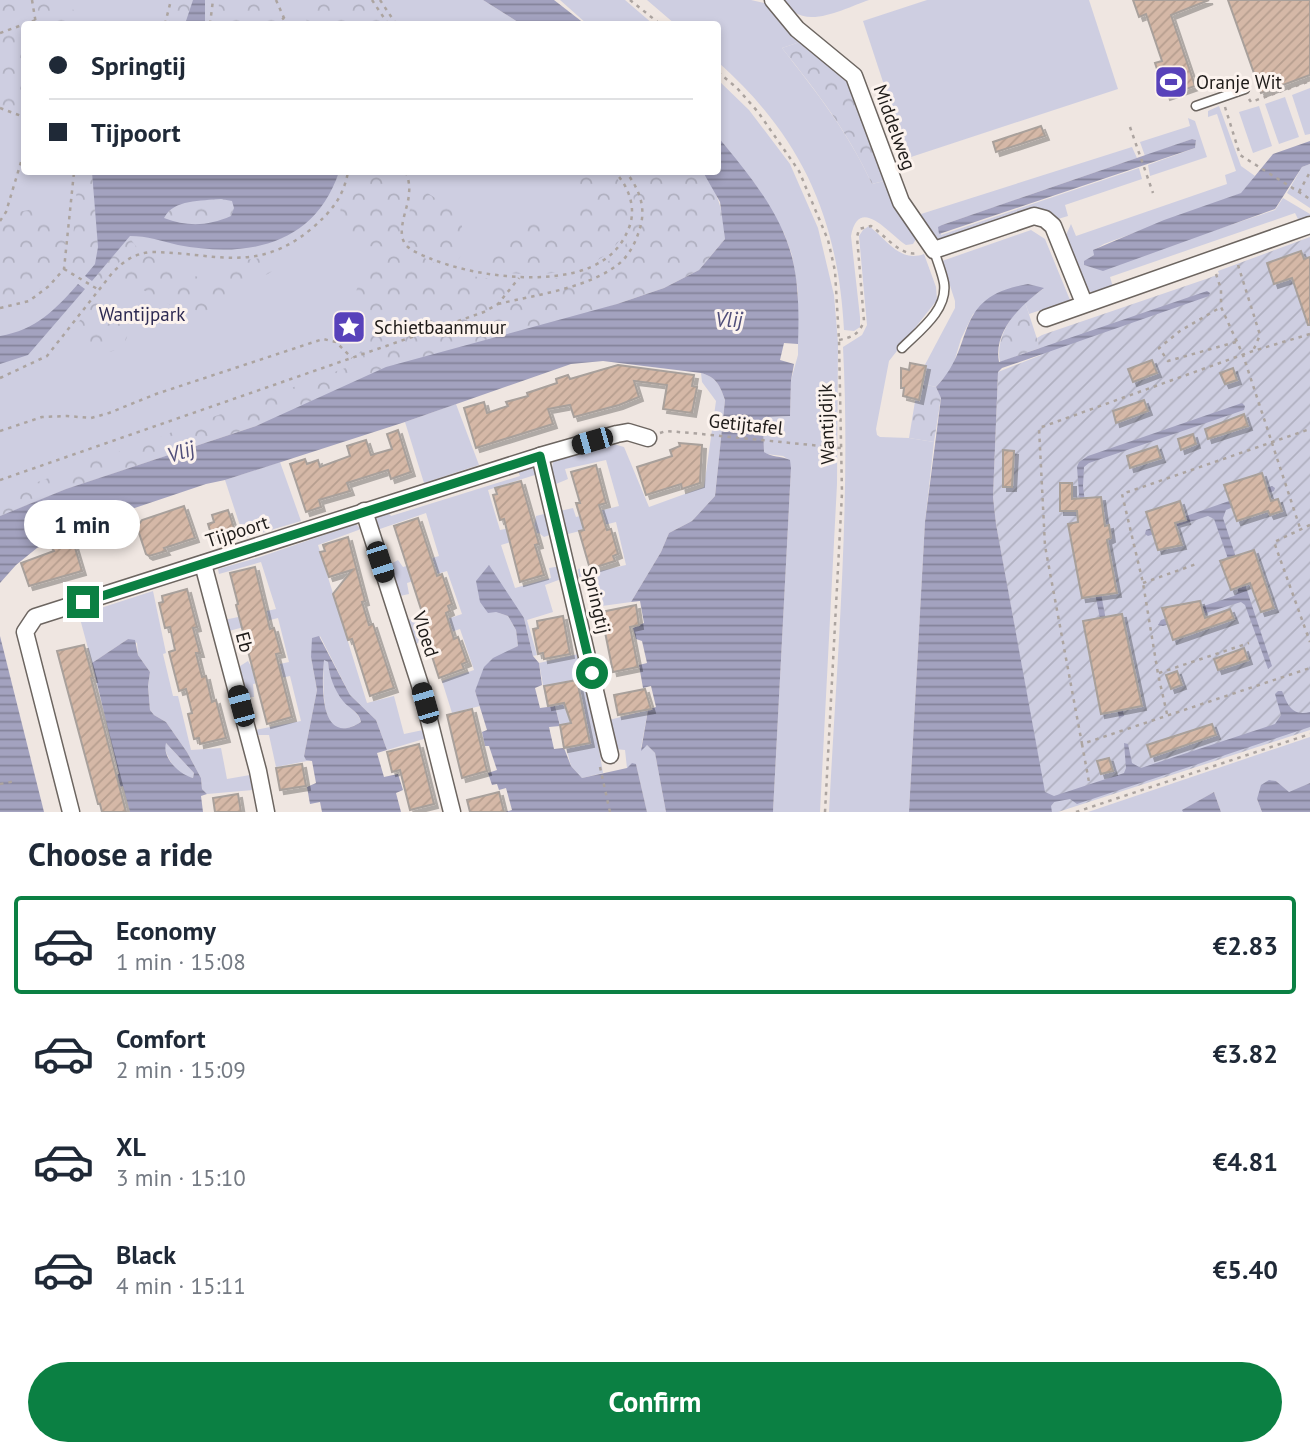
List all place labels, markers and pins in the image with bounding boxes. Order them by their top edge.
sports icon: Oranje Wit [1152,63,1190,101]
place label: Oranje Wit [1196,70,1283,94]
place icon: Schietbaanmuur [330,308,368,346]
place label: Schietbaanmuur [374,315,507,339]

